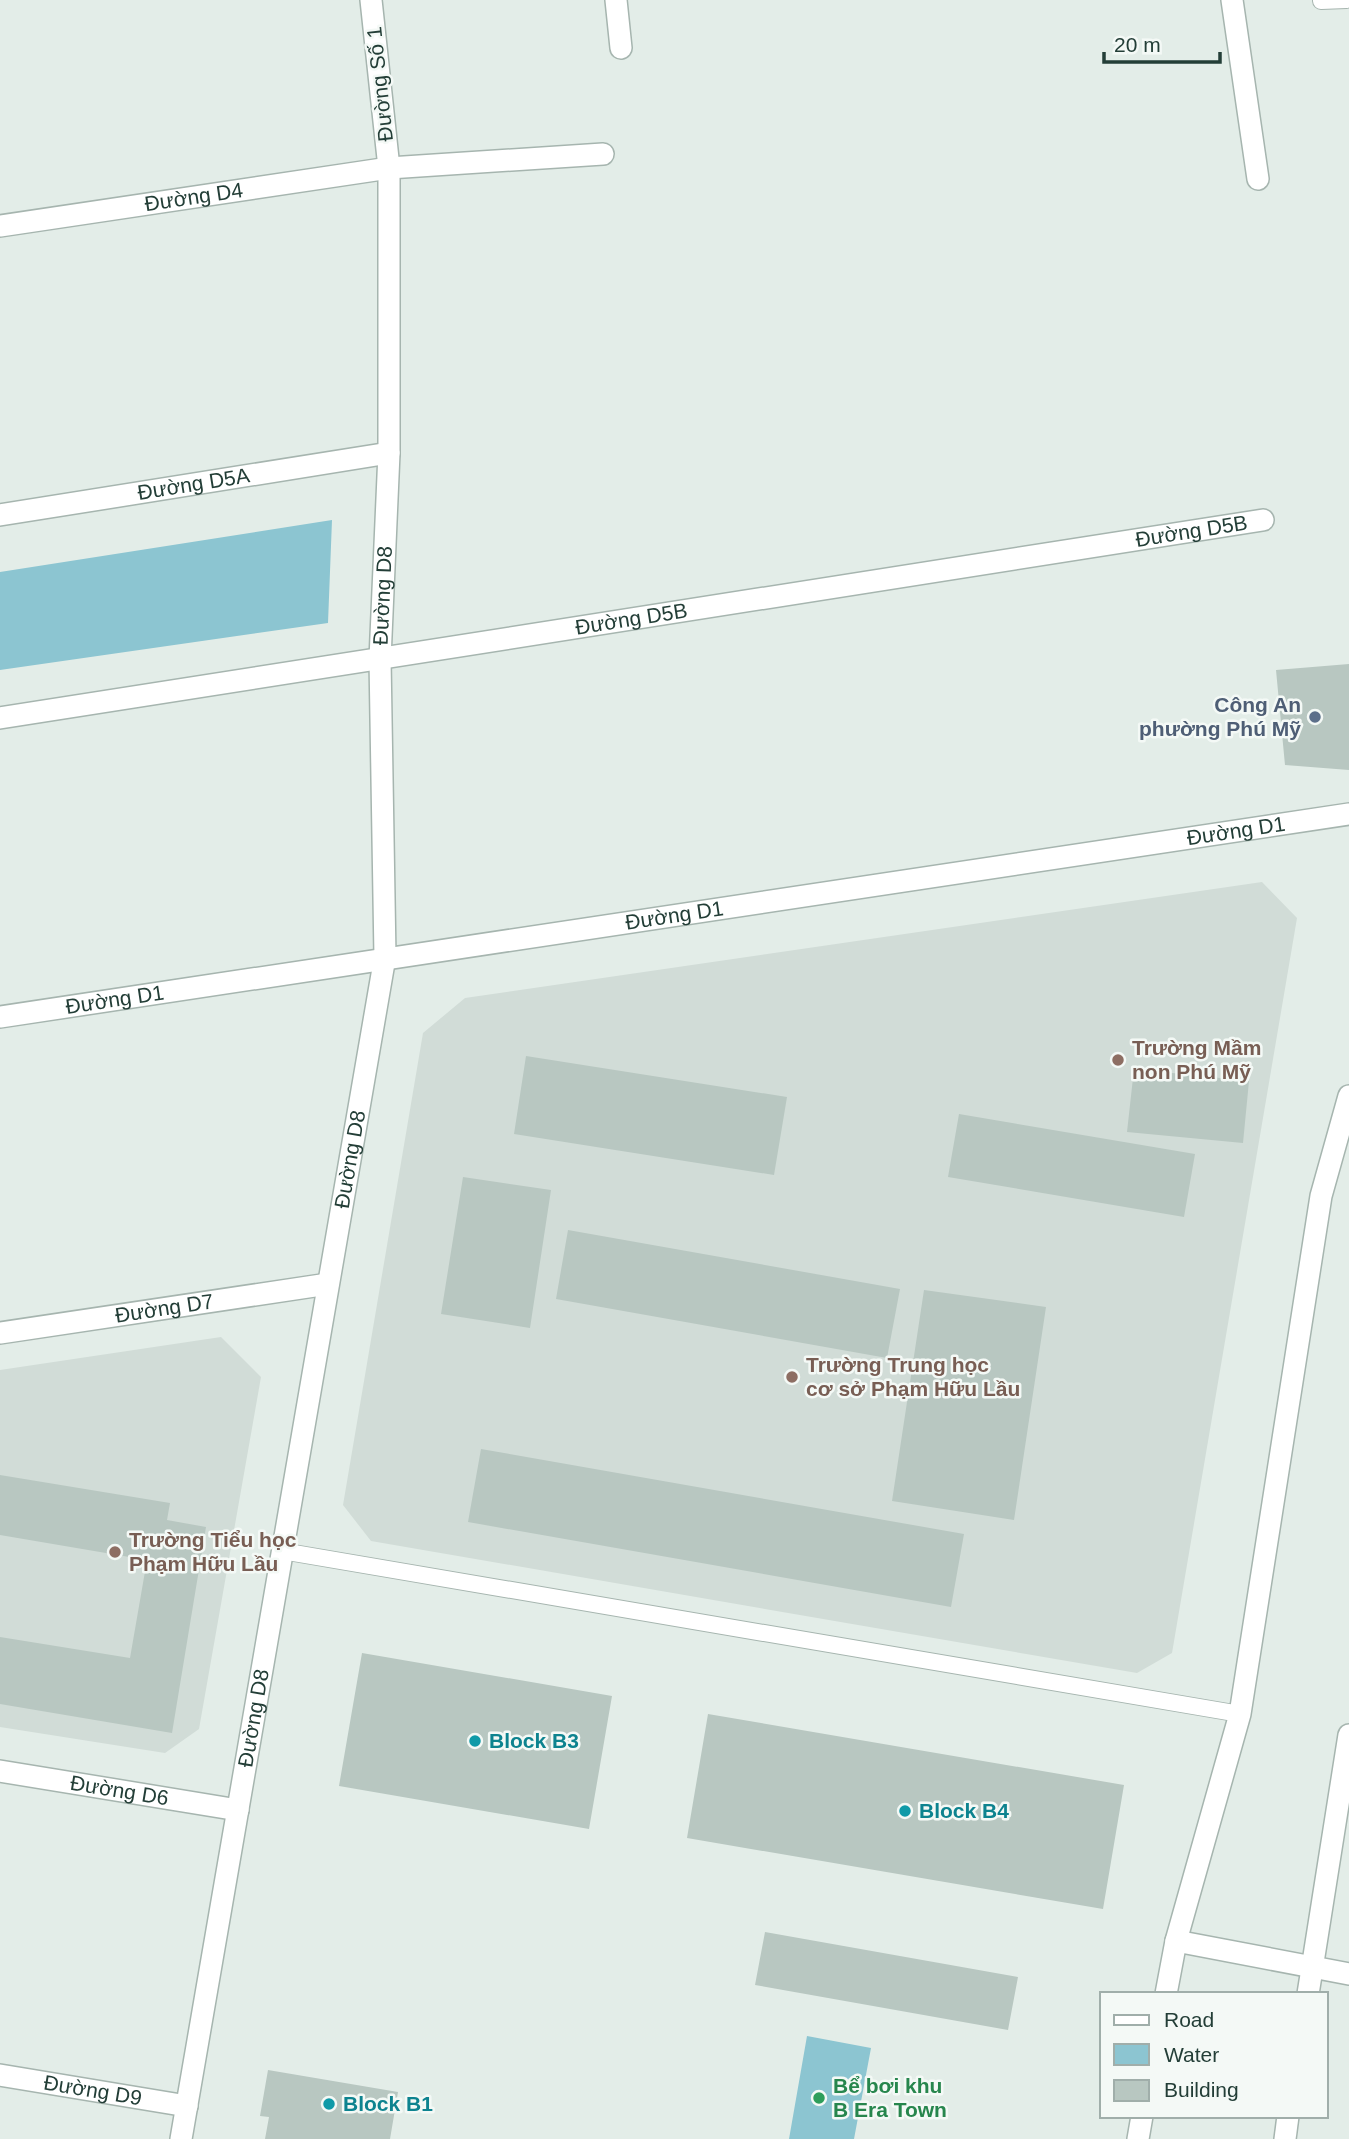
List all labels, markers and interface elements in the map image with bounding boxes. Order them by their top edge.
scale bar [1104,21,1220,65]
street label: Đường Số 1 [362,25,397,143]
text: 20 m [1114,33,1161,56]
street label: Đường D4 [143,178,245,215]
street label: Đường D5A [136,463,251,504]
street label: Đường D5B [1134,511,1249,551]
street label: Đường D8 [369,546,396,646]
street label: Đường D5B [574,598,689,639]
place label: Công An phường Phú Mỹ [1139,693,1301,740]
marker: Công An phường Phú Mỹ [1307,709,1323,725]
street label: Đường D1 [1185,812,1287,849]
street label: Đường D1 [624,896,725,934]
street label: Đường D1 [64,980,165,1018]
place label: Trường Mầm non Phú Mỹ [1132,1036,1261,1083]
marker: Trường Mầm non Phú Mỹ [1110,1052,1126,1068]
street label: Đường D8 [330,1109,369,1210]
street label: Đường D7 [113,1289,215,1327]
place label: Trường Trung học cơ sở Phạm Hữu Lầu [806,1353,1020,1400]
marker: Trường Trung học cơ sở Phạm Hữu Lầu [784,1369,800,1385]
place label: Trường Tiểu học Phạm Hữu Lầu [129,1528,297,1575]
marker: Trường Tiểu học Phạm Hữu Lầu [107,1544,123,1560]
street label: Đường D8 [233,1667,273,1769]
place label: Block B3 [489,1729,579,1752]
marker: Block B3 [467,1733,483,1749]
street label: Đường D6 [69,1771,170,1809]
place label: Block B4 [919,1799,1009,1822]
marker: Block B4 [897,1803,913,1819]
legend [1100,1992,1328,2118]
text: Road [1164,2008,1214,2031]
text: Water [1164,2043,1219,2066]
street label: Đường D9 [42,2070,144,2109]
place label: Bể bơi khu B Era Town [833,2074,947,2121]
text: Building [1164,2078,1239,2101]
marker: Bể bơi khu B Era Town [811,2090,827,2106]
place label: Block B1 [343,2092,433,2115]
marker: Block B1 [321,2096,337,2112]

